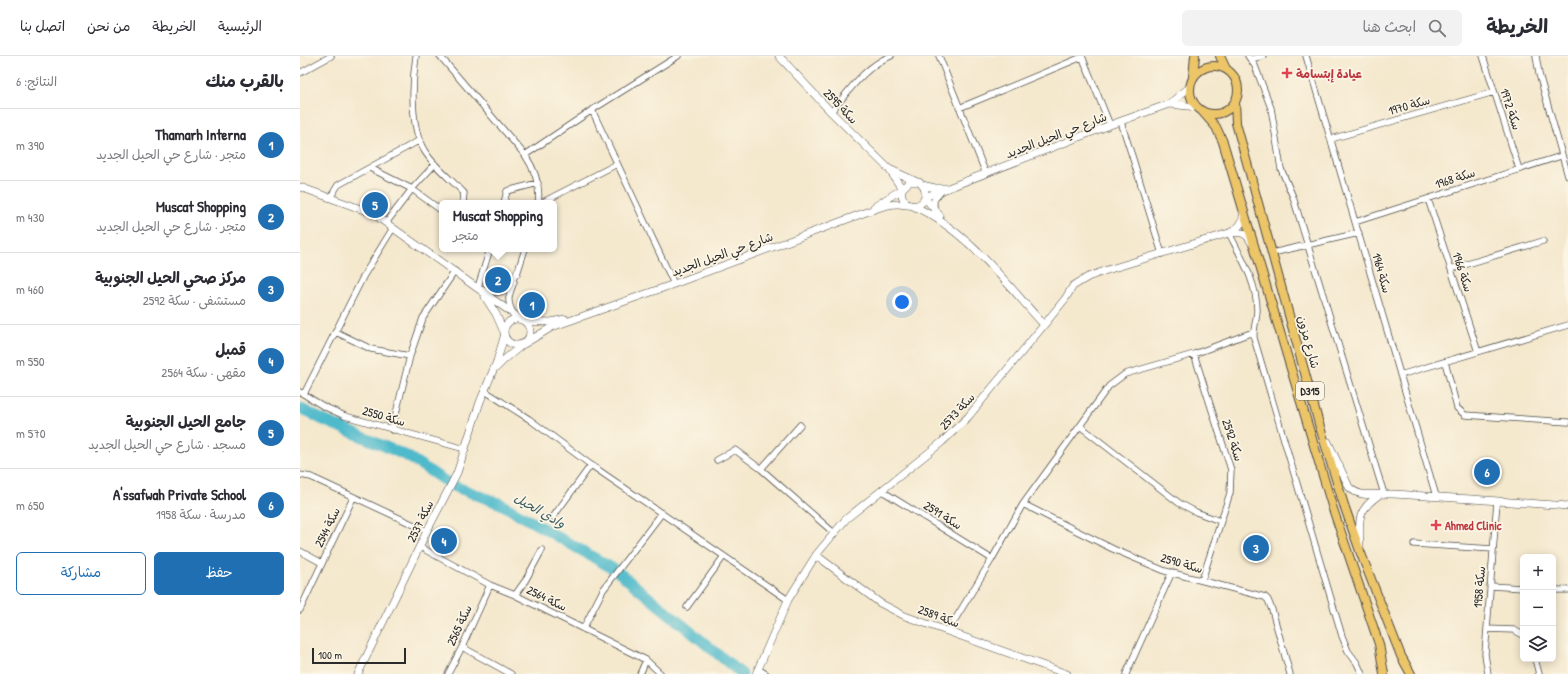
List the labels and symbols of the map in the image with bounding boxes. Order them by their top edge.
place label: عيادة إبتسامة [1296,65,1363,83]
marker: عيادة إبتسامة [1281,67,1293,79]
street label: سكة 2595 [820,85,862,127]
street label: سكة 1972 [1496,86,1526,132]
street label: سكة 1970 [1386,91,1432,119]
street label: شارع حي الحيل الجديد [1003,108,1110,165]
street label: سكة 1968 [1433,164,1477,192]
pin: 5 [362,190,388,220]
street label: شارع حي الحيل الجديد [669,228,776,283]
street label: سكة 1966 [1449,250,1477,294]
street label: سكة 1964 [1368,251,1396,295]
pin: 2 [485,265,511,295]
pin: 1 [519,290,545,320]
your location [892,292,912,312]
street label: شارع مزون [1293,314,1324,371]
road number: D315 [1296,382,1324,400]
street label: سكة 2573 [936,389,978,433]
street label: سكة 2550 [361,402,407,430]
street label: سكة 2592 [1218,417,1248,463]
pin: 6 [1474,457,1500,487]
water label: وادي الحيل [511,488,569,533]
street label: سكة 2537 [403,497,437,545]
street label: سكة 2591 [921,497,965,533]
street label: سكة 2544 [310,504,344,550]
place label: Ahmed Clinic [1445,517,1502,534]
marker: Ahmed Clinic [1430,519,1442,531]
pin: 4 [431,526,457,556]
pin: 3 [1243,533,1269,563]
street label: سكة 2590 [1159,549,1205,577]
street label: سكة 1958 [1469,565,1489,609]
street label: سكة 2564 [524,581,570,615]
street label: سكة 2589 [916,601,962,631]
street label: سكة 2565 [442,602,476,648]
scale bar [312,646,406,665]

